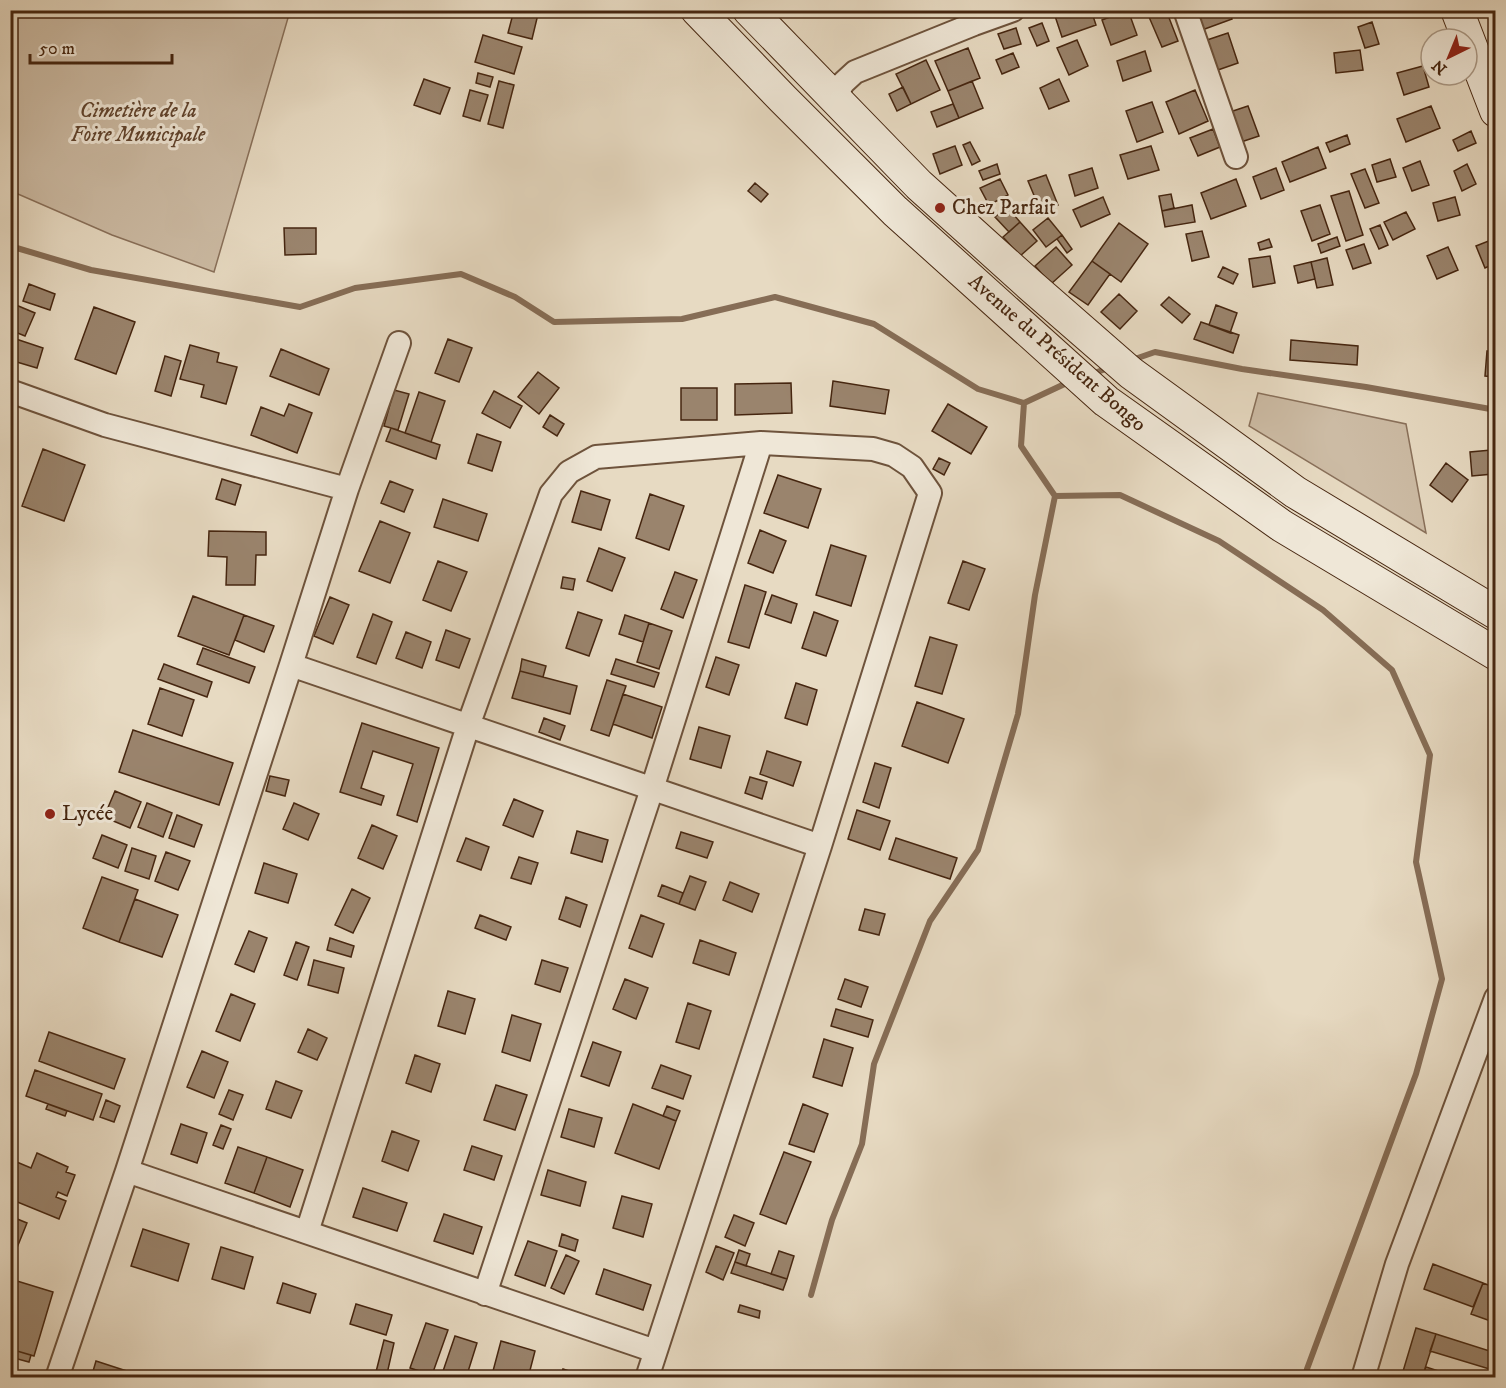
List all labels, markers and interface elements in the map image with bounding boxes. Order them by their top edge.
scale bar [30,27,172,65]
north arrow [1419,27,1479,87]
text: 50 m [39,38,75,60]
text: N [1428,55,1451,79]
park label: Cimetière de la Foire Municipale [71,98,206,148]
place label: Chez Parfait [952,195,1056,221]
marker: Chez Parfait [933,201,947,215]
street label: Avenue du Président Bongo [963,269,1151,437]
place label: Lycée [62,801,113,827]
marker: Lycée [43,807,57,821]

